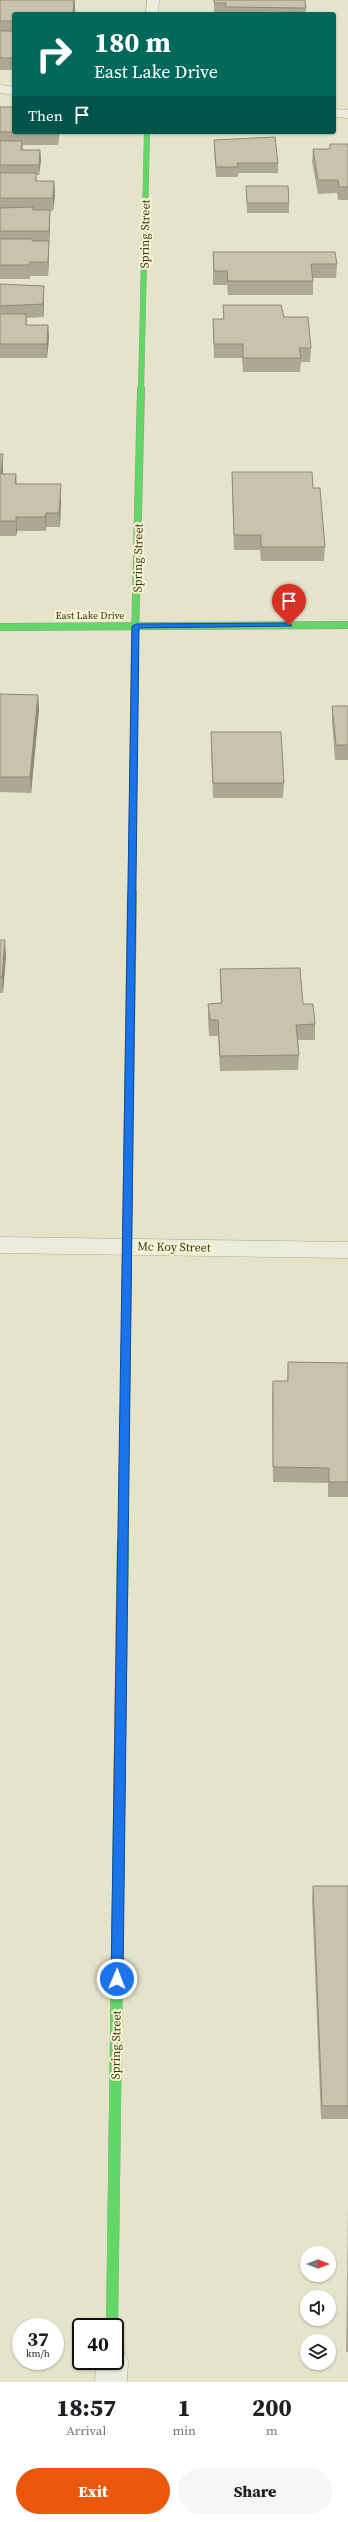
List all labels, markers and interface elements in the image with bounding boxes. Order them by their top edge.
text: 180 m [94,23,171,61]
icon: right [28,28,80,80]
text: East Lake Drive [94,59,218,84]
icon: arrive [71,104,93,126]
text: Then [28,105,63,126]
street label: Spring Street [136,199,154,269]
street label: Spring Street [129,523,147,593]
pin [272,584,306,625]
icon: arrive [278,590,300,612]
street label: East Lake Drive [56,609,124,622]
street label: Mc Koy Street [137,1238,211,1256]
position arrow [96,1958,138,2000]
street label: Spring Street [107,2010,125,2080]
north arrow [300,2246,336,2282]
map controls [300,2246,336,2370]
button: sound [300,2290,336,2326]
speed limit sign: 40 [72,2318,124,2370]
text: 37 [27,2325,49,2353]
button: layers [300,2334,336,2370]
text: km/h [26,2347,50,2360]
text: 18:57 [56,2391,116,2424]
text: 1 [178,2391,191,2424]
text: 200 [252,2391,292,2424]
text: Arrival [66,2422,106,2439]
text: min [172,2422,196,2439]
text: m [266,2422,278,2439]
button: Exit [16,2468,170,2514]
button: Share [178,2468,332,2514]

